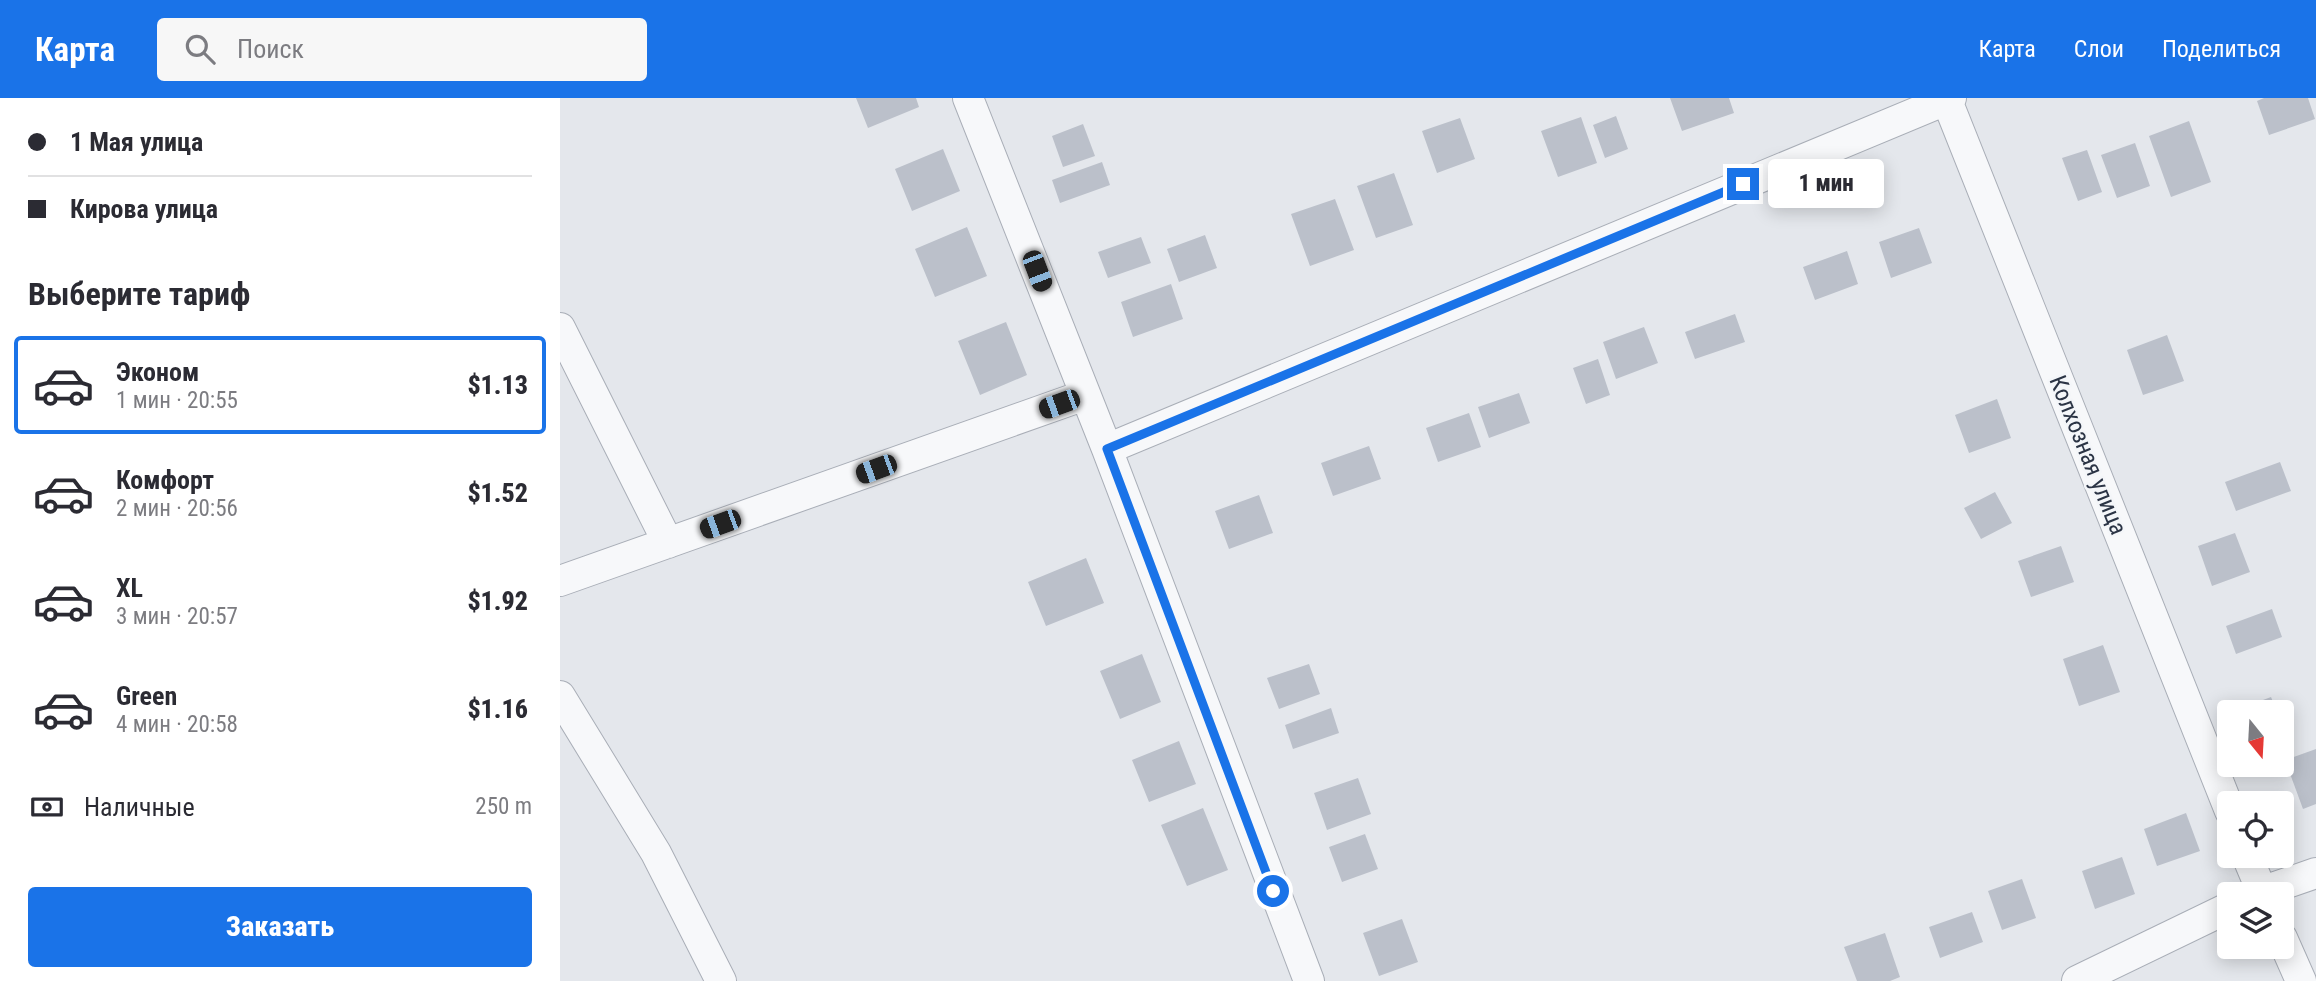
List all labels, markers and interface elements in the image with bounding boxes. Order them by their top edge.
search box [157,18,647,81]
text: Карта [35,30,115,69]
icon: search [181,30,219,68]
text: Поиск [237,34,304,64]
text: Карта [1978,35,2036,63]
text: Слои [2074,35,2124,63]
text: Поделиться [2162,35,2281,63]
text: 1 Мая улица [70,127,203,157]
callout: 1 мин [1768,160,1883,208]
route end [1727,168,1759,200]
text: 1 мин [1798,170,1854,197]
text: Кирова улица [70,194,218,224]
car [1020,248,1055,294]
text: Выберите тариф [28,275,250,313]
icon: car [32,354,95,417]
text: Эконом [116,357,199,387]
text: $1.13 [467,370,528,400]
street label: Колхозная улица [2043,371,2133,539]
text: 1 мин · 20:55 [116,387,238,414]
car [1036,387,1083,421]
car [853,452,900,486]
icon: car [32,462,95,525]
text: Комфорт [116,465,214,495]
text: $1.52 [467,478,528,508]
text: 2 мин · 20:56 [116,495,238,522]
car [697,507,744,541]
icon: car [32,570,95,633]
text: XL [116,573,143,603]
text: $1.92 [467,586,528,616]
text: 3 мин · 20:57 [116,603,238,630]
icon: car [32,678,95,741]
text: Green [116,681,177,711]
text: $1.16 [467,694,528,724]
north arrow [2217,700,2294,777]
map controls [2217,700,2294,959]
text: 4 мин · 20:58 [116,711,238,738]
icon: cash [28,788,66,826]
button: locate [2217,791,2294,868]
text: Наличные [84,792,195,822]
text: 250 m [475,793,532,820]
route start [1257,875,1289,907]
button: layers [2217,882,2294,959]
button: Заказать [28,887,532,967]

